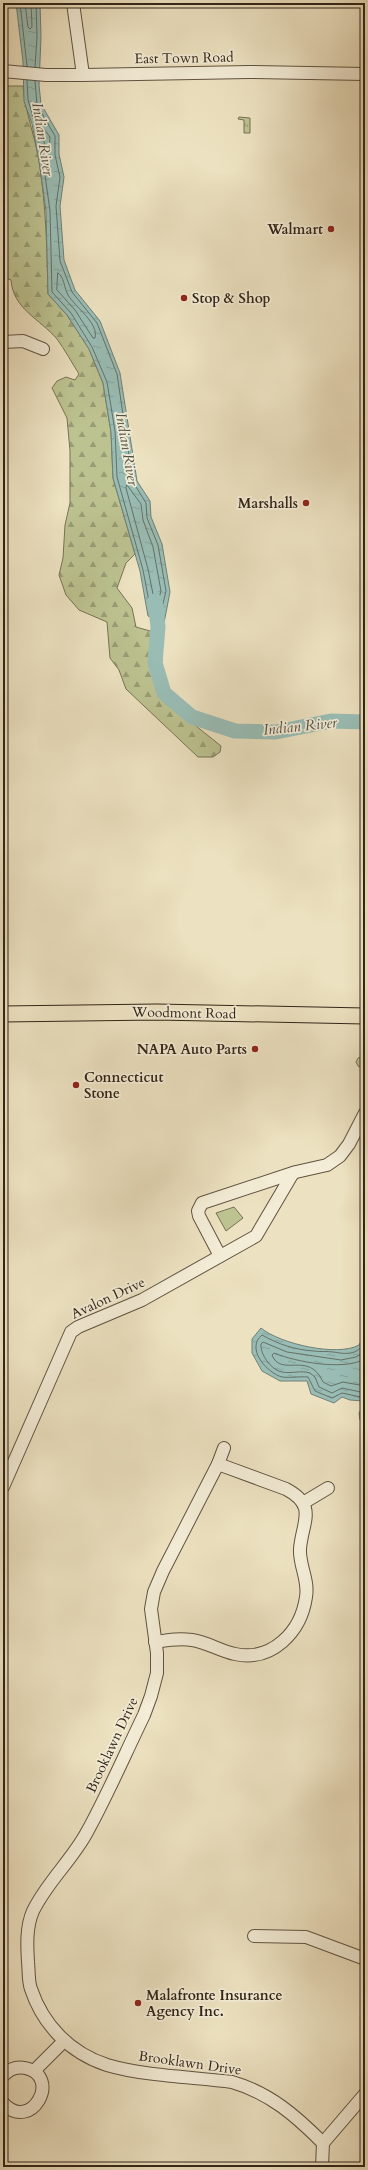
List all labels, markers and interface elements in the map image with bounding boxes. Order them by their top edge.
street label: East Town Road [134,48,234,68]
water label: Indian River [27,101,59,178]
place label: Walmart [266,220,323,239]
marker: Walmart [326,224,336,234]
place label: Stop & Shop [192,289,270,308]
marker: Stop & Shop [179,293,189,303]
water label: Indian River [111,411,143,488]
place label: Marshalls [238,494,298,513]
marker: Marshalls [301,498,311,508]
water label: Indian River [262,712,339,740]
street label: Woodmont Road [131,1003,237,1023]
place label: NAPA Auto Parts [137,1040,247,1059]
marker: NAPA Auto Parts [250,1044,260,1054]
place label: Connecticut Stone [84,1068,163,1103]
marker: Connecticut Stone [71,1080,81,1090]
street label: Avalon Drive [68,1273,148,1323]
street label: Brooklawn Drive [81,1694,143,1796]
place label: Malafronte Insurance Agency Inc. [146,1986,283,2021]
marker: Malafronte Insurance Agency Inc. [133,1998,143,2008]
street label: Brooklawn Drive [137,2046,243,2080]

